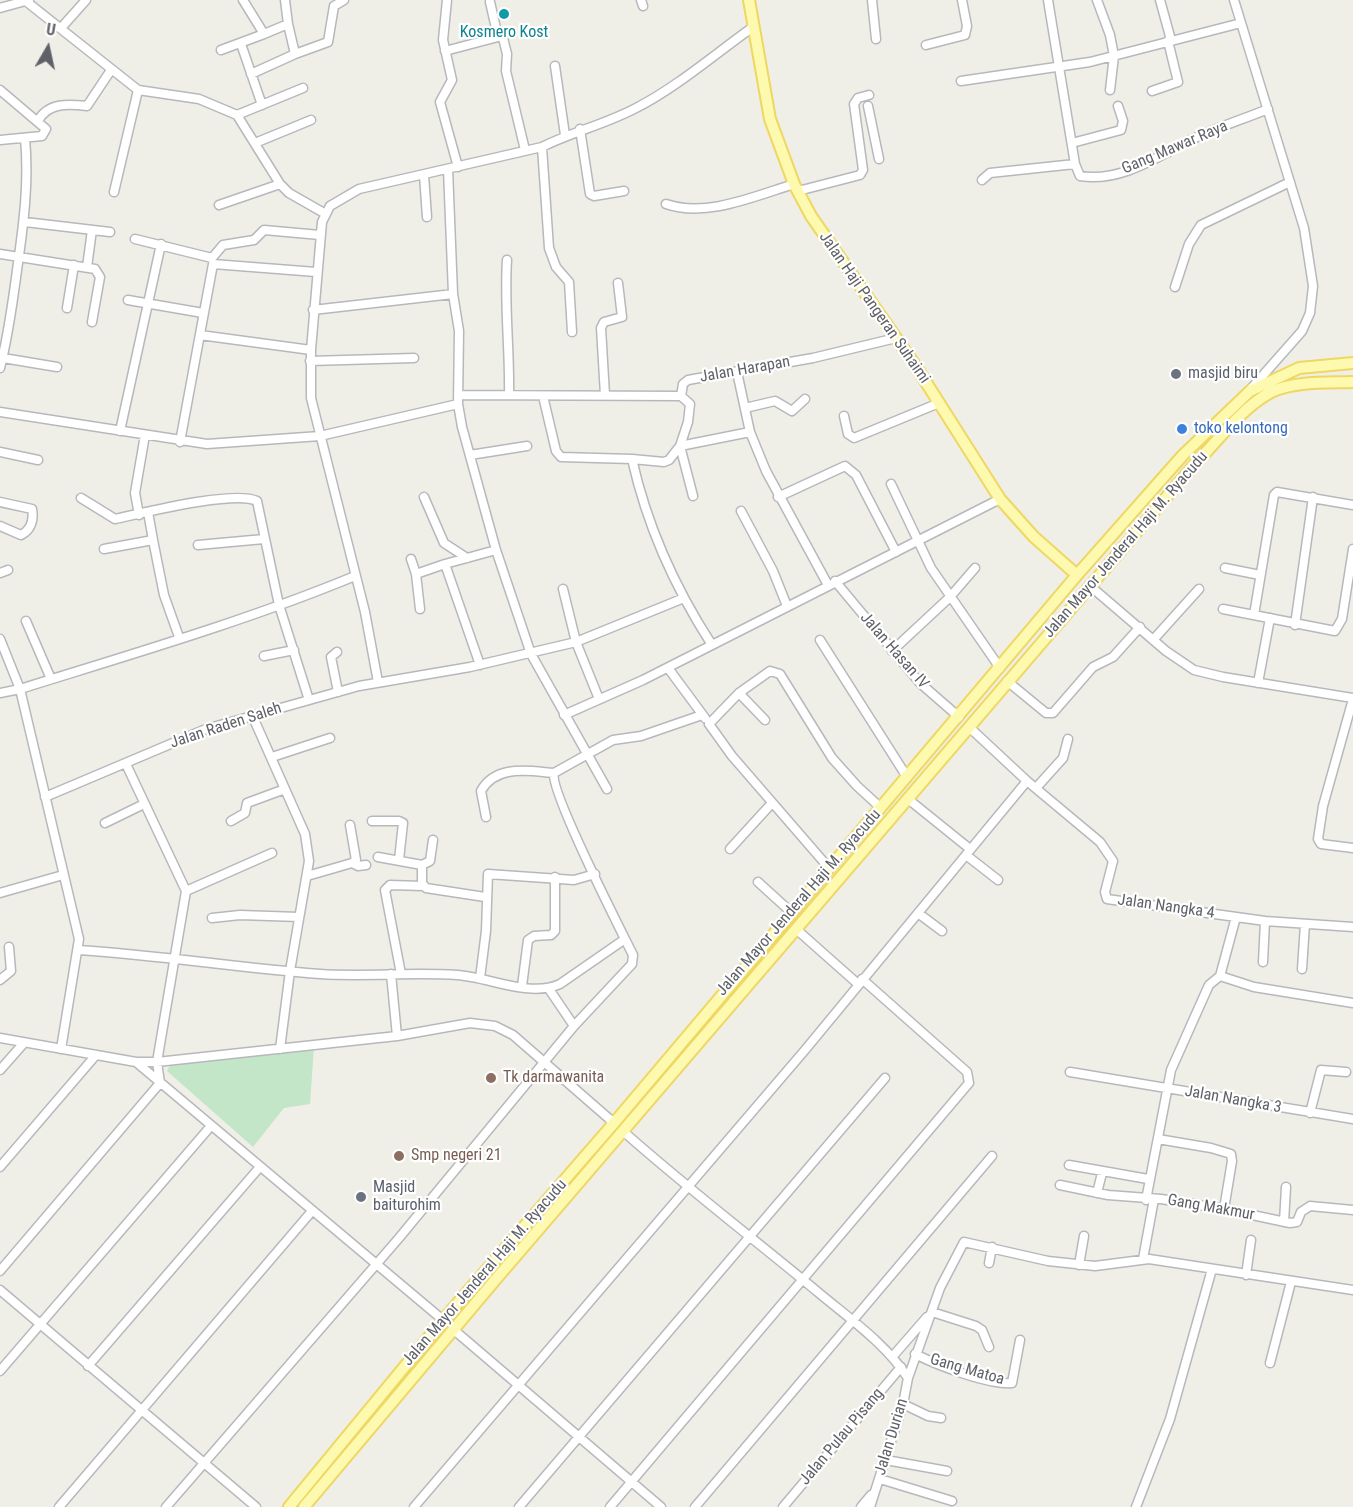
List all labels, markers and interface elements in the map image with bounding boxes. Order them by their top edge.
marker: Kosmero Kost [497,7,511,21]
north arrow [18,18,78,78]
text: U [45,20,57,40]
place label: Kosmero Kost [460,23,548,43]
street label: Gang Mawar Raya [1119,117,1231,179]
street label: Jalan Haji Pangeran Suhaimi [814,228,934,388]
street label: Jalan Harapan [698,353,792,387]
place label: masjid biru [1188,364,1258,384]
marker: masjid biru [1169,367,1183,381]
place label: toko kelontong [1194,419,1288,439]
marker: toko kelontong [1175,422,1189,436]
street label: Jalan Mayor Jenderal Haji M. Ryacudu [1040,448,1212,642]
street label: Jalan Hasan IV [856,609,932,693]
street label: Jalan Raden Saleh [168,699,284,753]
street label: Jalan Mayor Jenderal Haji M. Ryacudu [713,806,885,1000]
street label: Jalan Nangka 4 [1116,891,1216,923]
place label: Tk darmawanita [503,1068,604,1088]
marker: Tk darmawanita [484,1071,498,1085]
street label: Jalan Nangka 3 [1183,1082,1283,1118]
place label: Smp negeri 21 [411,1146,502,1166]
marker: Smp negeri 21 [392,1149,406,1163]
street label: Jalan Mayor Jenderal Haji M. Ryacudu [399,1176,571,1370]
place label: Masjid baiturohim [373,1178,441,1216]
marker: Masjid baiturohim [354,1190,368,1204]
street label: Gang Makmur [1166,1191,1256,1225]
street label: Gang Matoa [928,1350,1006,1390]
street label: Jalan Pulau Pisang [796,1385,888,1489]
street label: Jalan Durian [871,1396,913,1478]

